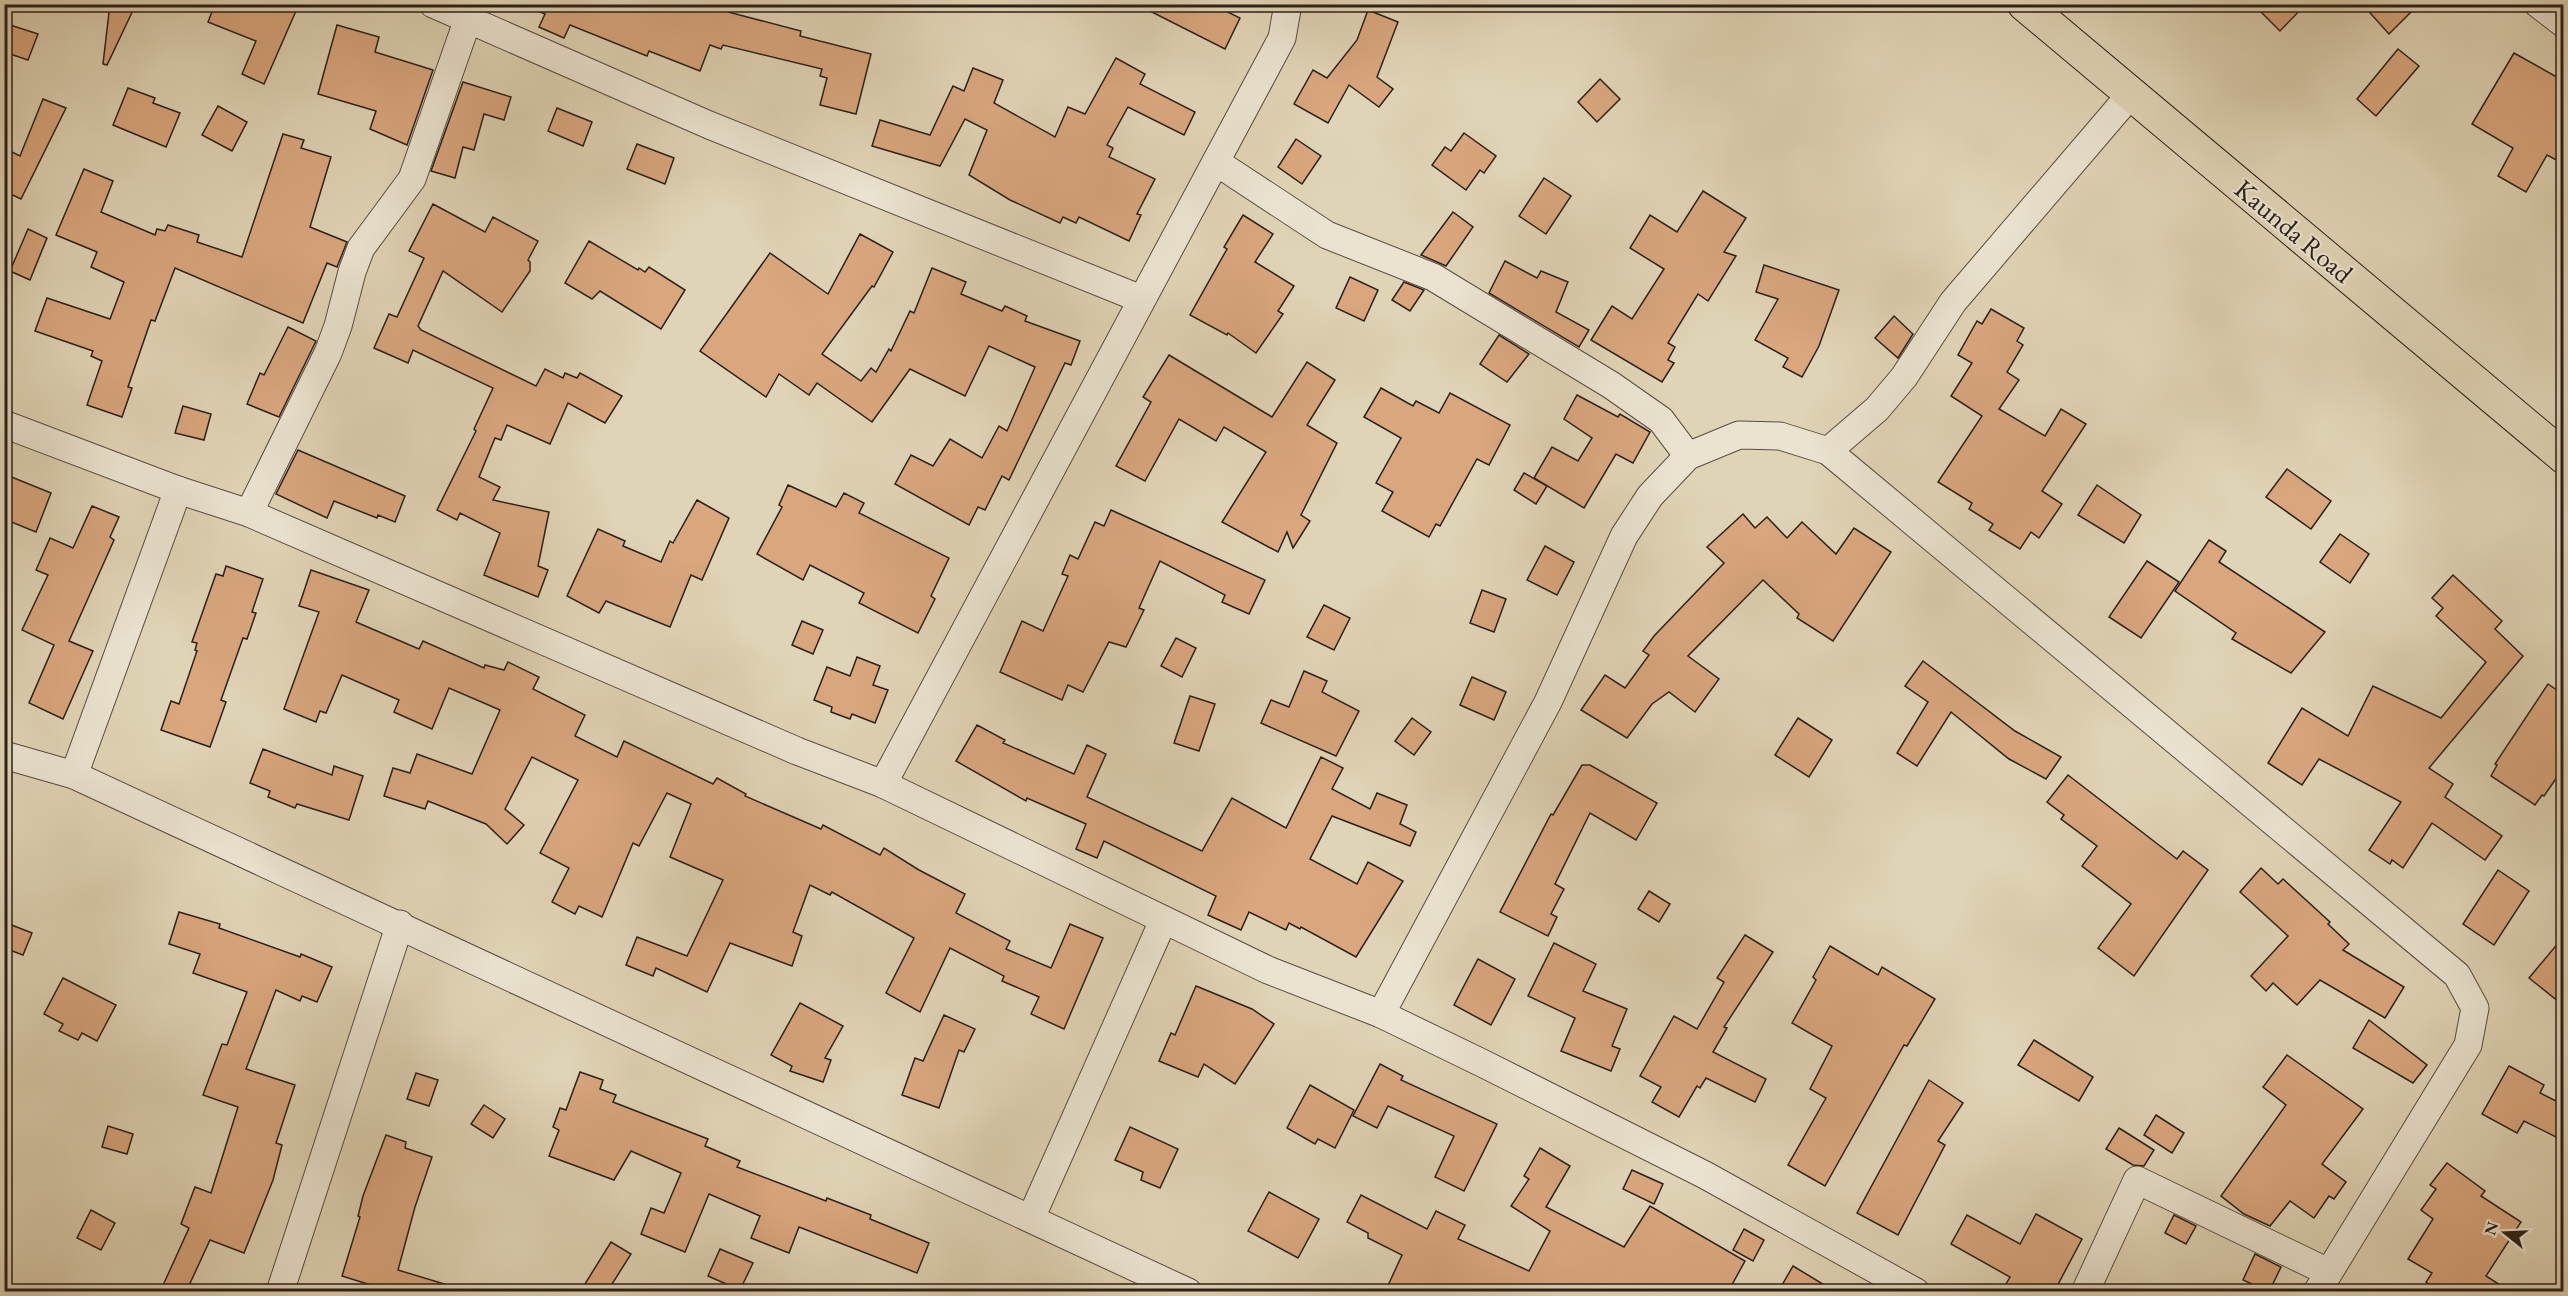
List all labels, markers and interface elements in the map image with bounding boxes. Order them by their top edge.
street label: Kaunda Road [2228,171,2361,291]
north arrow [2475,1203,2535,1263]
text: N [2479,1219,2503,1238]

